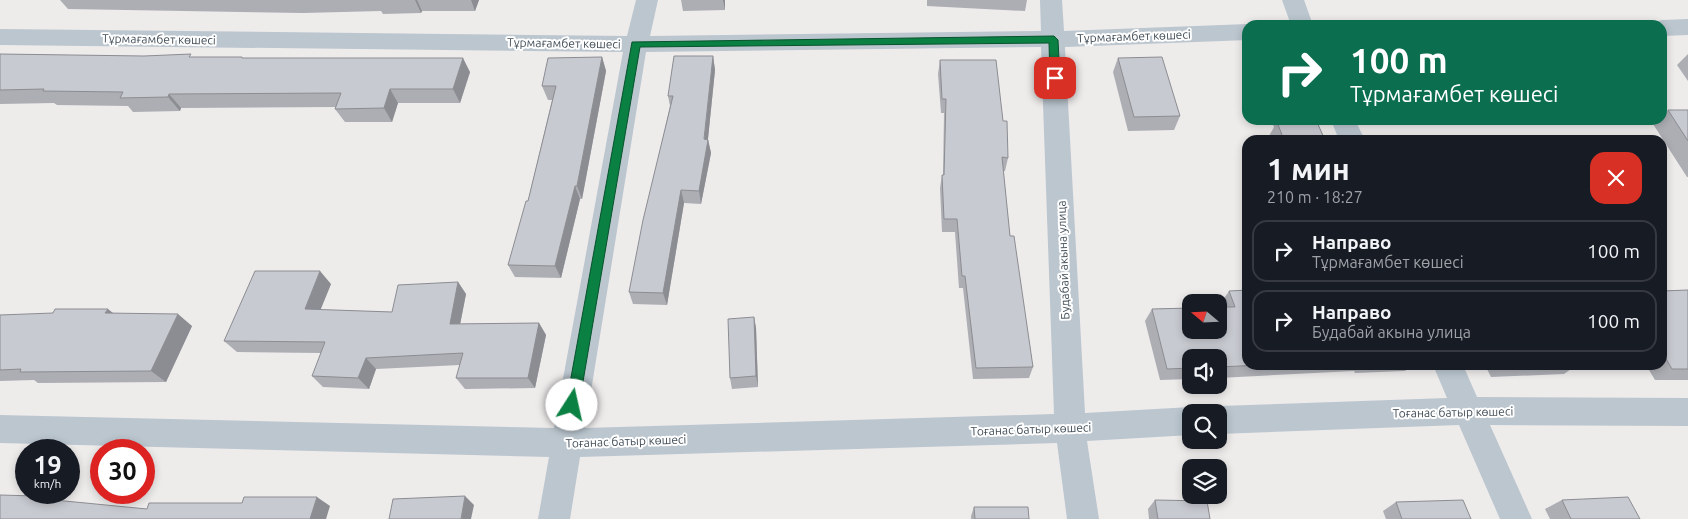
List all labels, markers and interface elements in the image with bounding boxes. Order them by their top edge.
street label: Тұрмағамбет көшесі [1077,28,1191,44]
street label: Тұрмағамбет көшесі [102,32,216,46]
street label: Тұрмағамбет көшесі [507,36,621,50]
icon: right [1267,40,1332,105]
text: 100 m [1350,40,1448,80]
pin [1034,57,1076,99]
icon: arrive [1041,64,1069,92]
text: Тұрмағамбет көшесі [1350,81,1558,106]
text: 1 мин [1267,152,1350,186]
button: close [1590,152,1642,204]
text: 210 m · 18:27 [1267,188,1363,206]
street label: Будабай акына улица [1054,200,1072,320]
text: Направо [1312,231,1392,253]
icon: right [1269,237,1297,265]
text: 100 m [1587,240,1640,262]
text: Тұрмағамбет көшесі [1312,253,1464,271]
north arrow [1182,294,1228,339]
map controls [1182,294,1227,504]
text: Направо [1312,301,1392,323]
icon: right [1269,307,1297,335]
text: 100 m [1587,310,1640,332]
text: Будабай акына улица [1312,323,1471,341]
button: sound [1182,349,1227,394]
position arrow [545,378,597,430]
button: search [1182,404,1227,449]
street label: Тоғанас батыр көшесі [1393,404,1514,420]
street label: Тоғанас батыр көшесі [970,420,1092,438]
street label: Тоғанас батыр көшесі [565,432,687,450]
speed limit sign: 30 [90,439,155,504]
text: 19 [33,451,62,479]
button: layers [1182,459,1227,504]
text: km/h [34,477,61,490]

